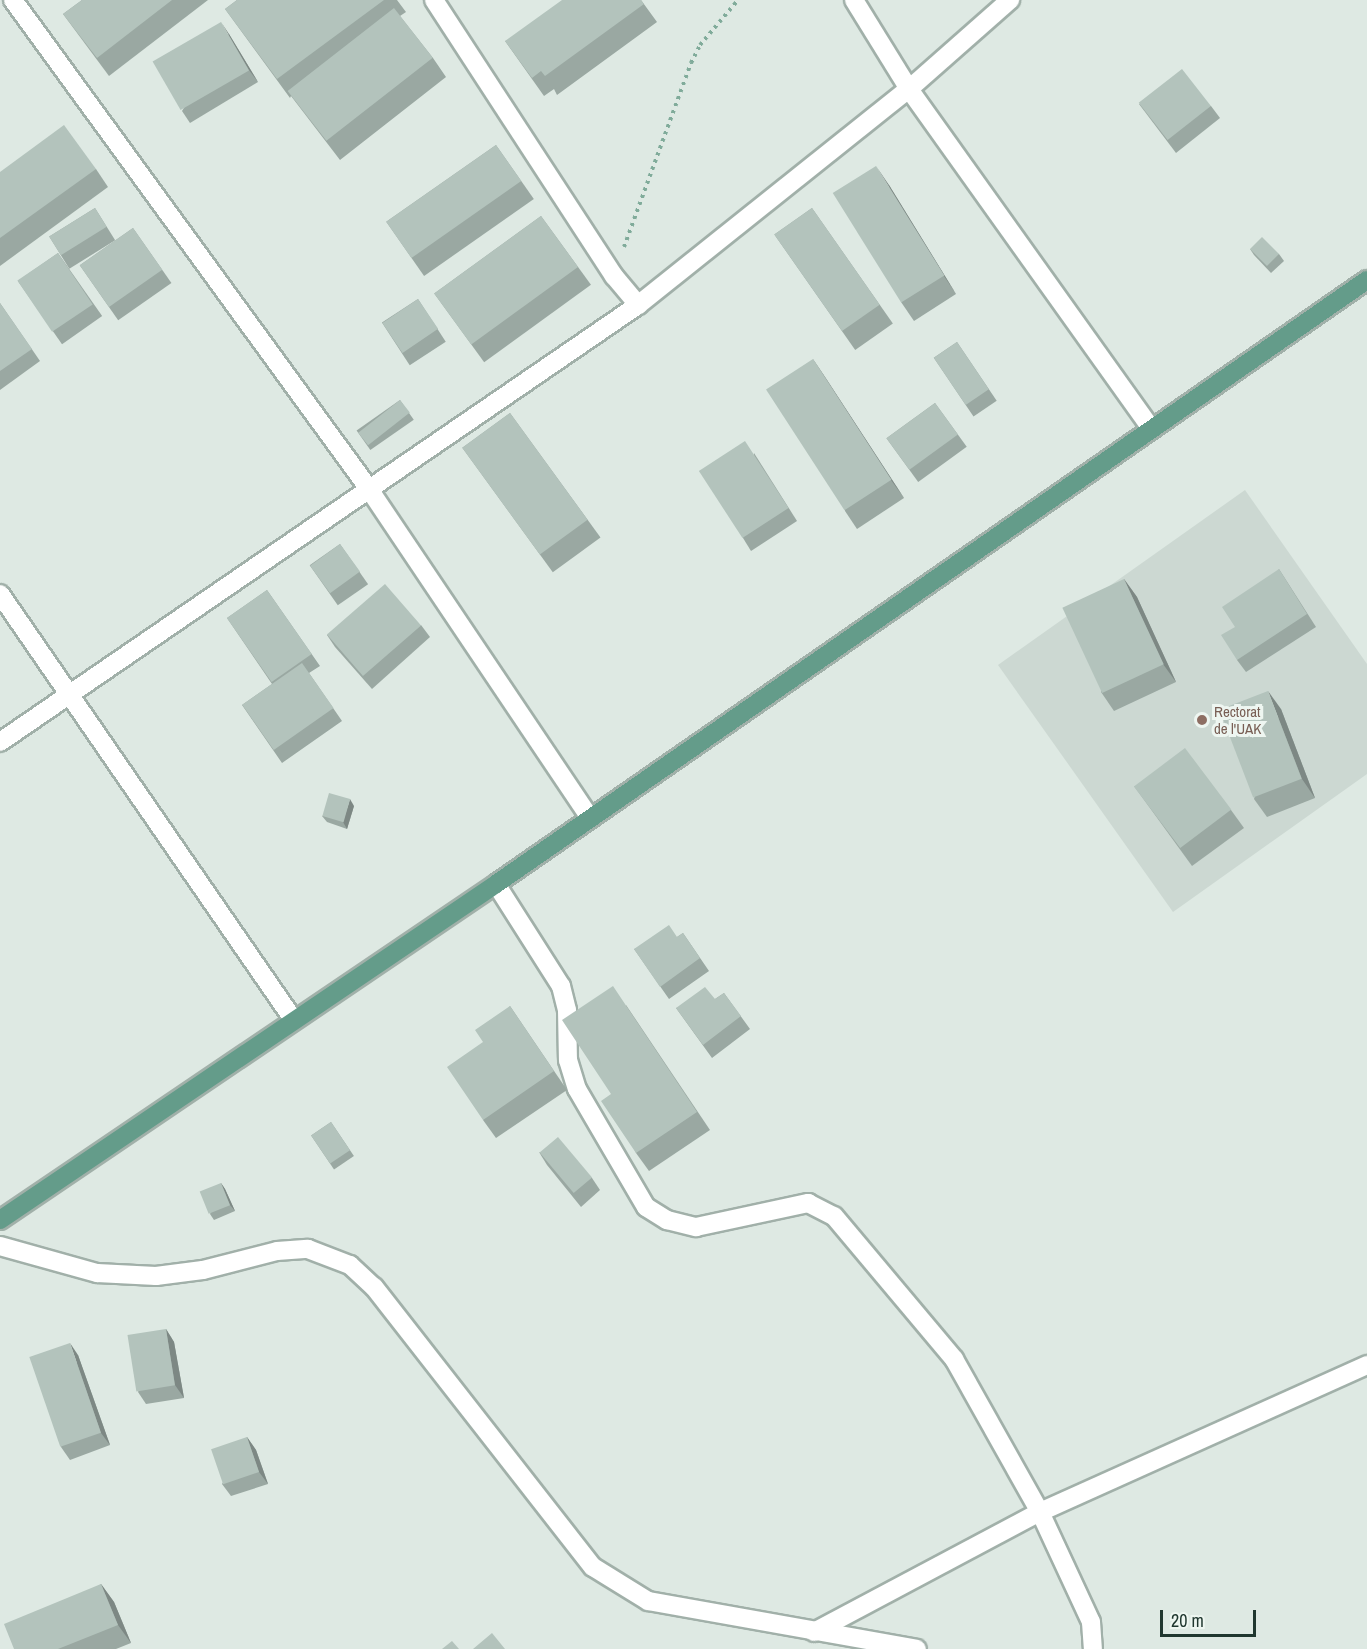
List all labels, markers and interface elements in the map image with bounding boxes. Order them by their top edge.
place label: Rectorat de l'UAK [1214,702,1261,737]
marker: Rectorat de l'UAK [1195,713,1209,727]
scale bar [1163,1598,1259,1636]
text: 20 m [1171,1608,1204,1633]

